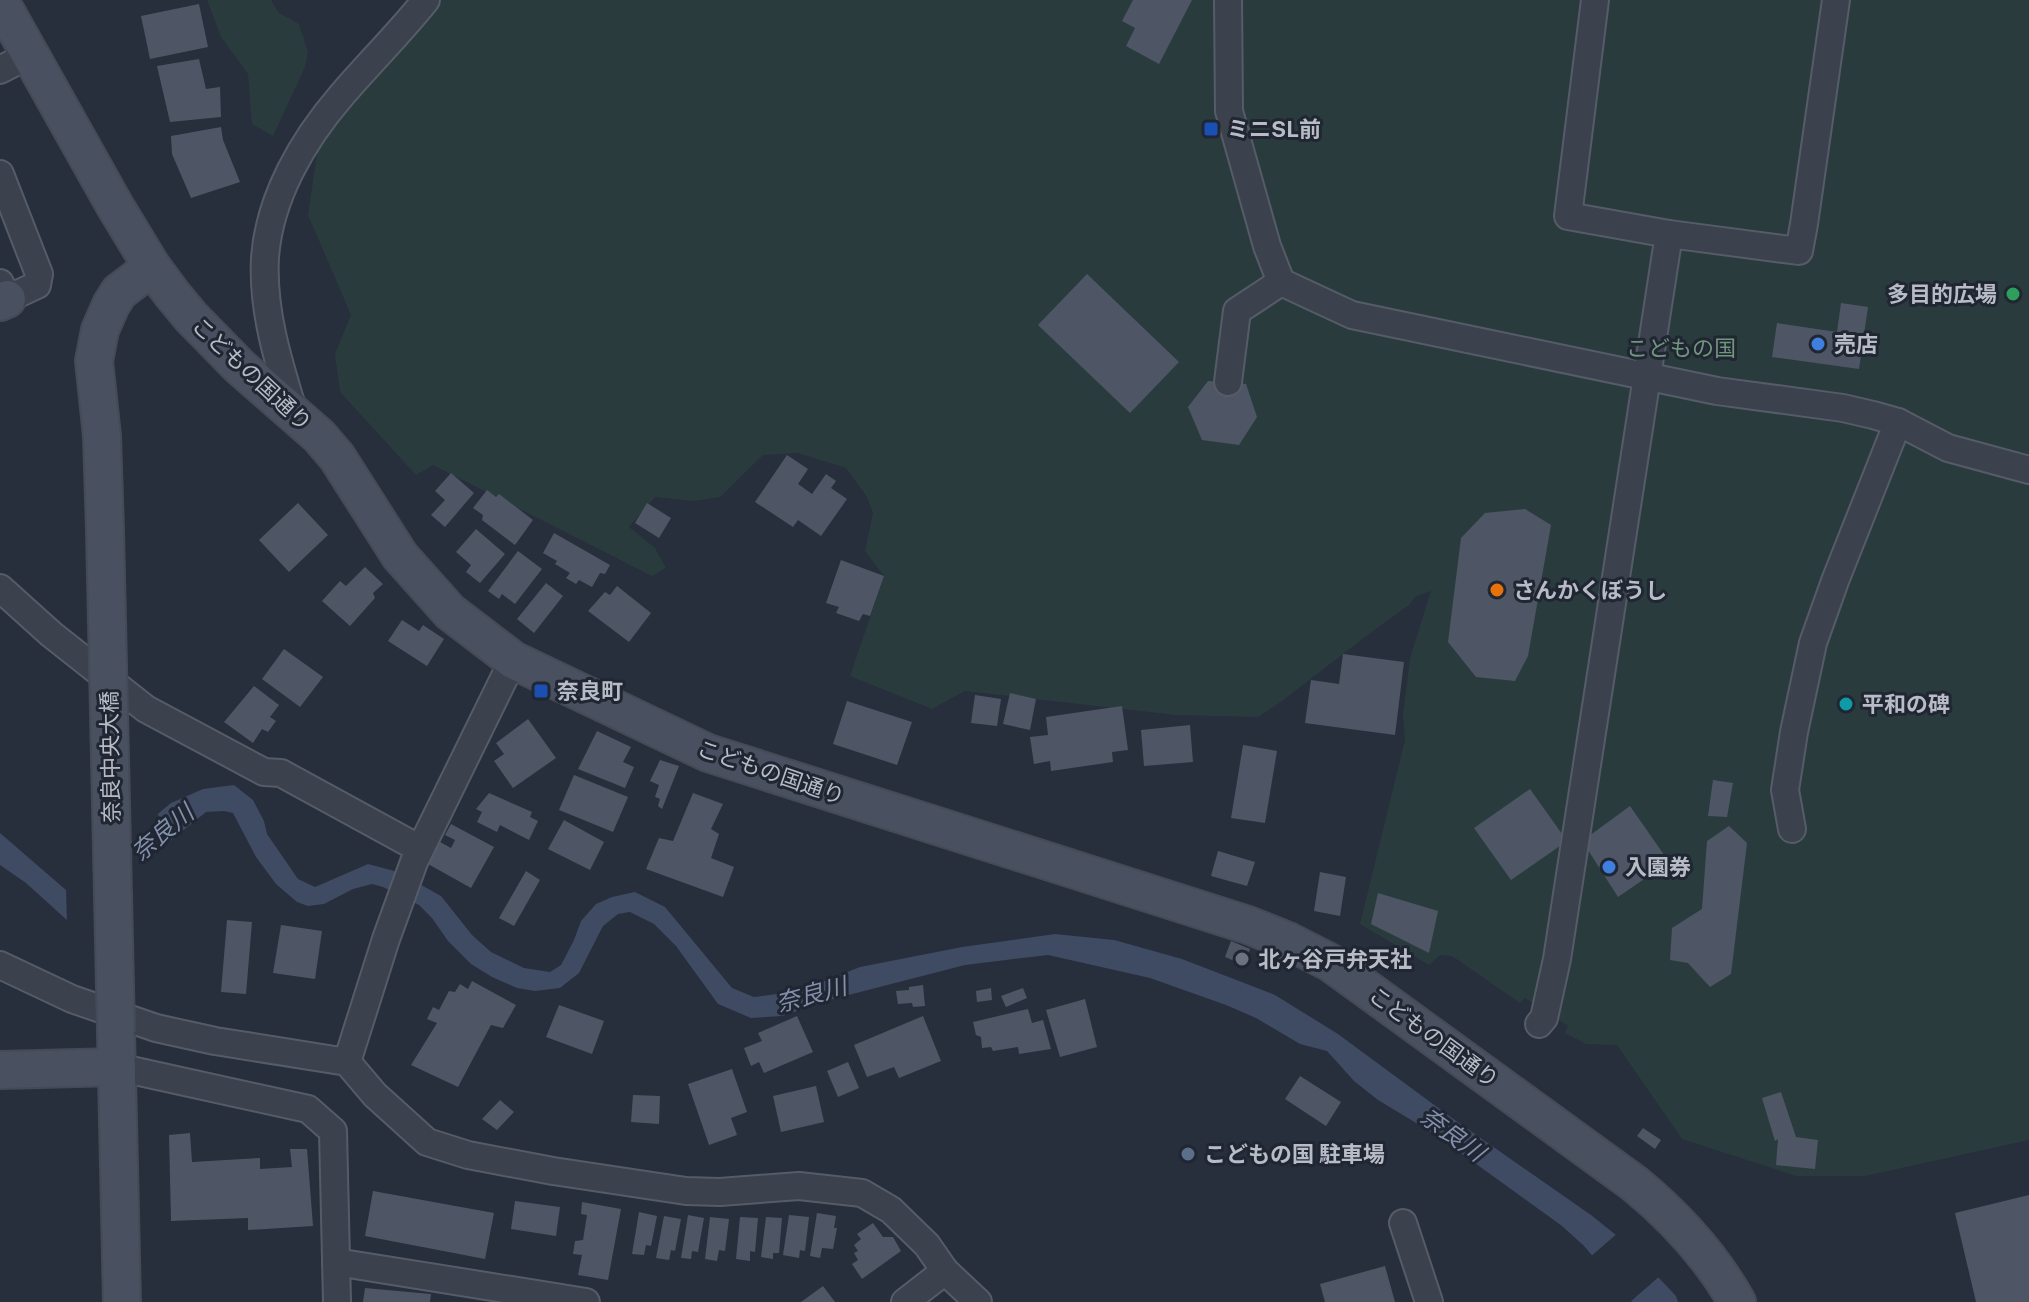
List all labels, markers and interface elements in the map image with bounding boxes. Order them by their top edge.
place label: ミニSL前 [1227,116,1321,142]
marker: ミニSL前 [1202,120,1220,138]
place label: 多目的広場 [1887,281,1997,307]
marker: 多目的広場 [2004,285,2022,303]
street label: こどもの国通り [187,312,317,436]
place label: 売店 [1834,331,1878,357]
park label: こどもの国 [1626,335,1736,361]
marker: 売店 [1809,335,1827,353]
place label: さんかくぼうし [1513,577,1667,603]
marker: さんかくぼうし [1488,581,1506,599]
place label: 奈良町 [557,678,623,704]
marker: 奈良町 [532,682,550,700]
street label: 奈良中央大橋 [96,691,124,823]
place label: 平和の碑 [1862,691,1950,717]
marker: 平和の碑 [1837,695,1855,713]
street label: こどもの国通り [694,735,848,809]
water label: 奈良川 [125,796,201,866]
place label: 入園券 [1625,854,1691,880]
marker: 入園券 [1600,858,1618,876]
place label: 北ヶ谷戸弁天社 [1258,946,1412,972]
marker: 北ヶ谷戸弁天社 [1233,950,1251,968]
water label: 奈良川 [773,970,852,1017]
street label: こどもの国通り [1364,981,1504,1093]
water label: 奈良川 [1416,1102,1493,1168]
place label: こどもの国 駐車場 [1204,1141,1385,1167]
marker: こどもの国 駐車場 [1179,1145,1197,1163]

